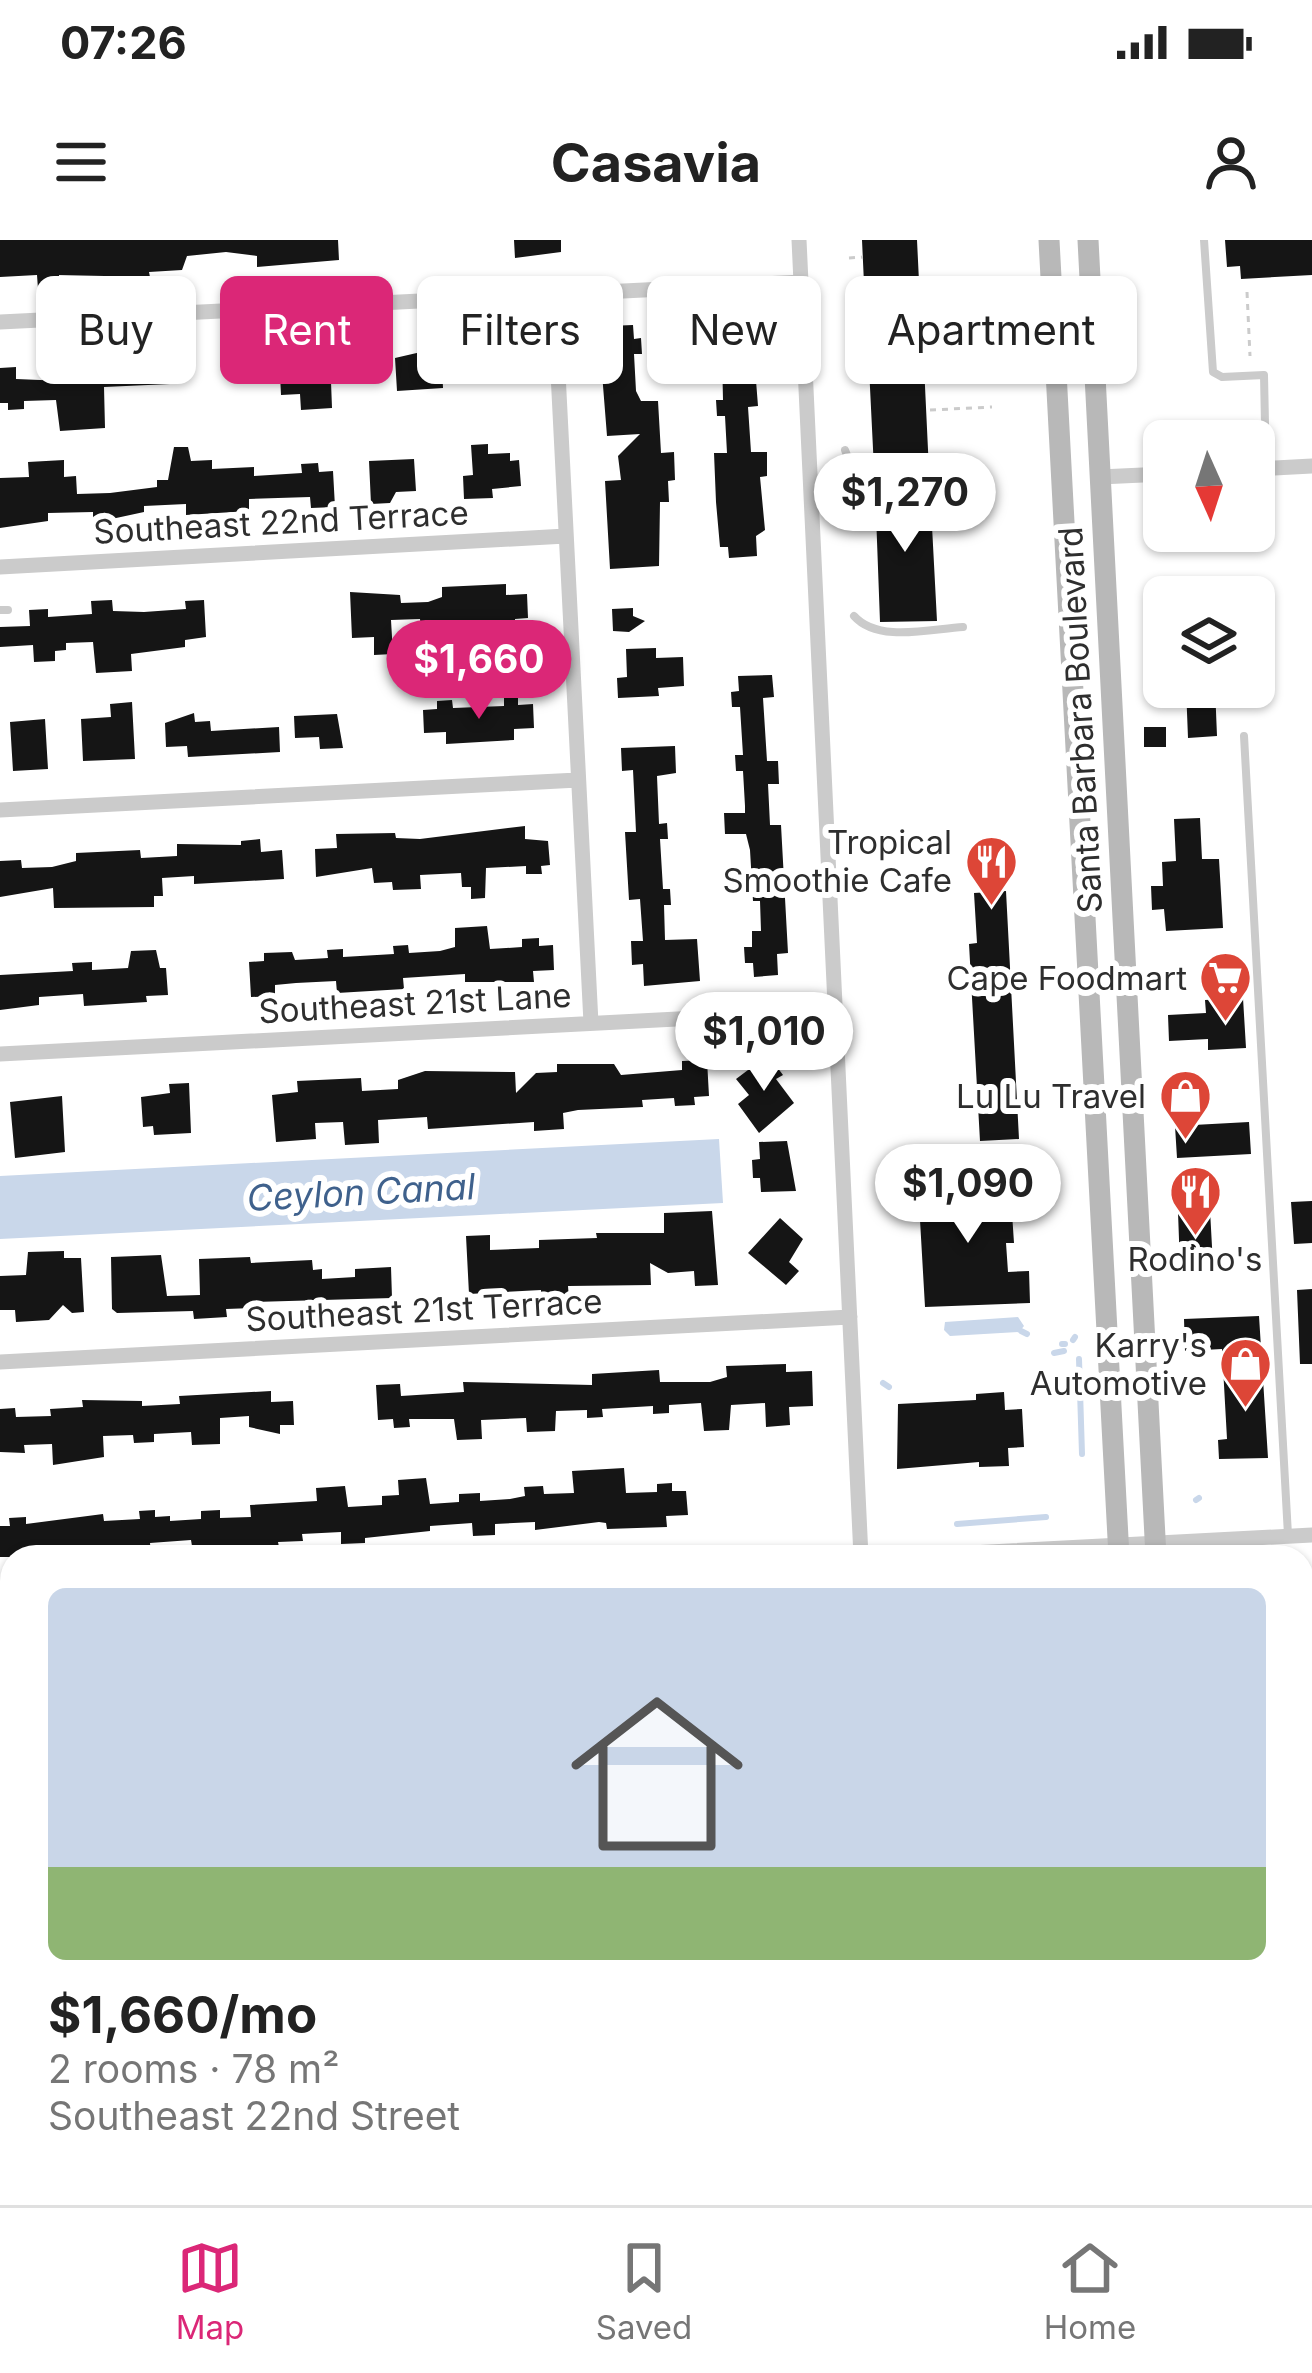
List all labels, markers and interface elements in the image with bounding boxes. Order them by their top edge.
text: 07:26 [60,15,187,70]
icon: menu [48,129,114,195]
icon: person [1198,129,1264,195]
text: Casavia [551,130,761,195]
chip: Buy [36,276,196,384]
chip: Rent [220,276,393,384]
chip: Filters [417,276,623,384]
chip: New [647,276,821,384]
chip: Apartment [845,276,1137,384]
north arrow [1143,420,1275,552]
map controls [1143,420,1275,708]
pin: $1,270 [807,453,1003,555]
text: $1,270 [841,468,969,515]
street label: Southeast 22nd Terrace [92,492,470,552]
street label: Santa Barbara Boulevard [1050,526,1110,914]
button: layers [1143,576,1275,708]
pin: $1,660 [381,620,577,722]
text: $1,660 [413,635,545,682]
place label: Tropical Smoothie Cafe [722,822,952,900]
restaurant icon: Tropical Smoothie Cafe [963,833,1019,907]
supermarket icon: Cape Foodmart [1198,950,1254,1024]
place label: Cape Foodmart [947,958,1187,998]
street label: Southeast 21st Lane [257,975,573,1031]
pin: $1,010 [666,992,862,1094]
text: $1,010 [702,1007,826,1054]
shop icon: Lu Lu Travel [1157,1068,1213,1142]
place label: Lu Lu Travel [956,1076,1146,1116]
pin: $1,090 [870,1144,1066,1246]
text: $1,090 [902,1159,1034,1206]
water label: Ceylon Canal [246,1164,477,1220]
restaurant icon: Rodino's [1167,1164,1223,1238]
place label: Rodino's [1128,1239,1262,1279]
street label: Southeast 21st Terrace [245,1281,603,1339]
place label: Karry's Automotive [1030,1325,1207,1403]
shop icon: Karry's Automotive [1218,1336,1274,1410]
icon: home [549,1666,765,1882]
text: $1,660/mo [48,1984,317,2045]
text: 2 rooms · 78 m² [48,2045,340,2092]
text: Southeast 22nd Street [48,2092,460,2139]
tab: Map [176,2235,244,2347]
tab: Saved [596,2235,692,2347]
tab: Home [1044,2235,1136,2347]

